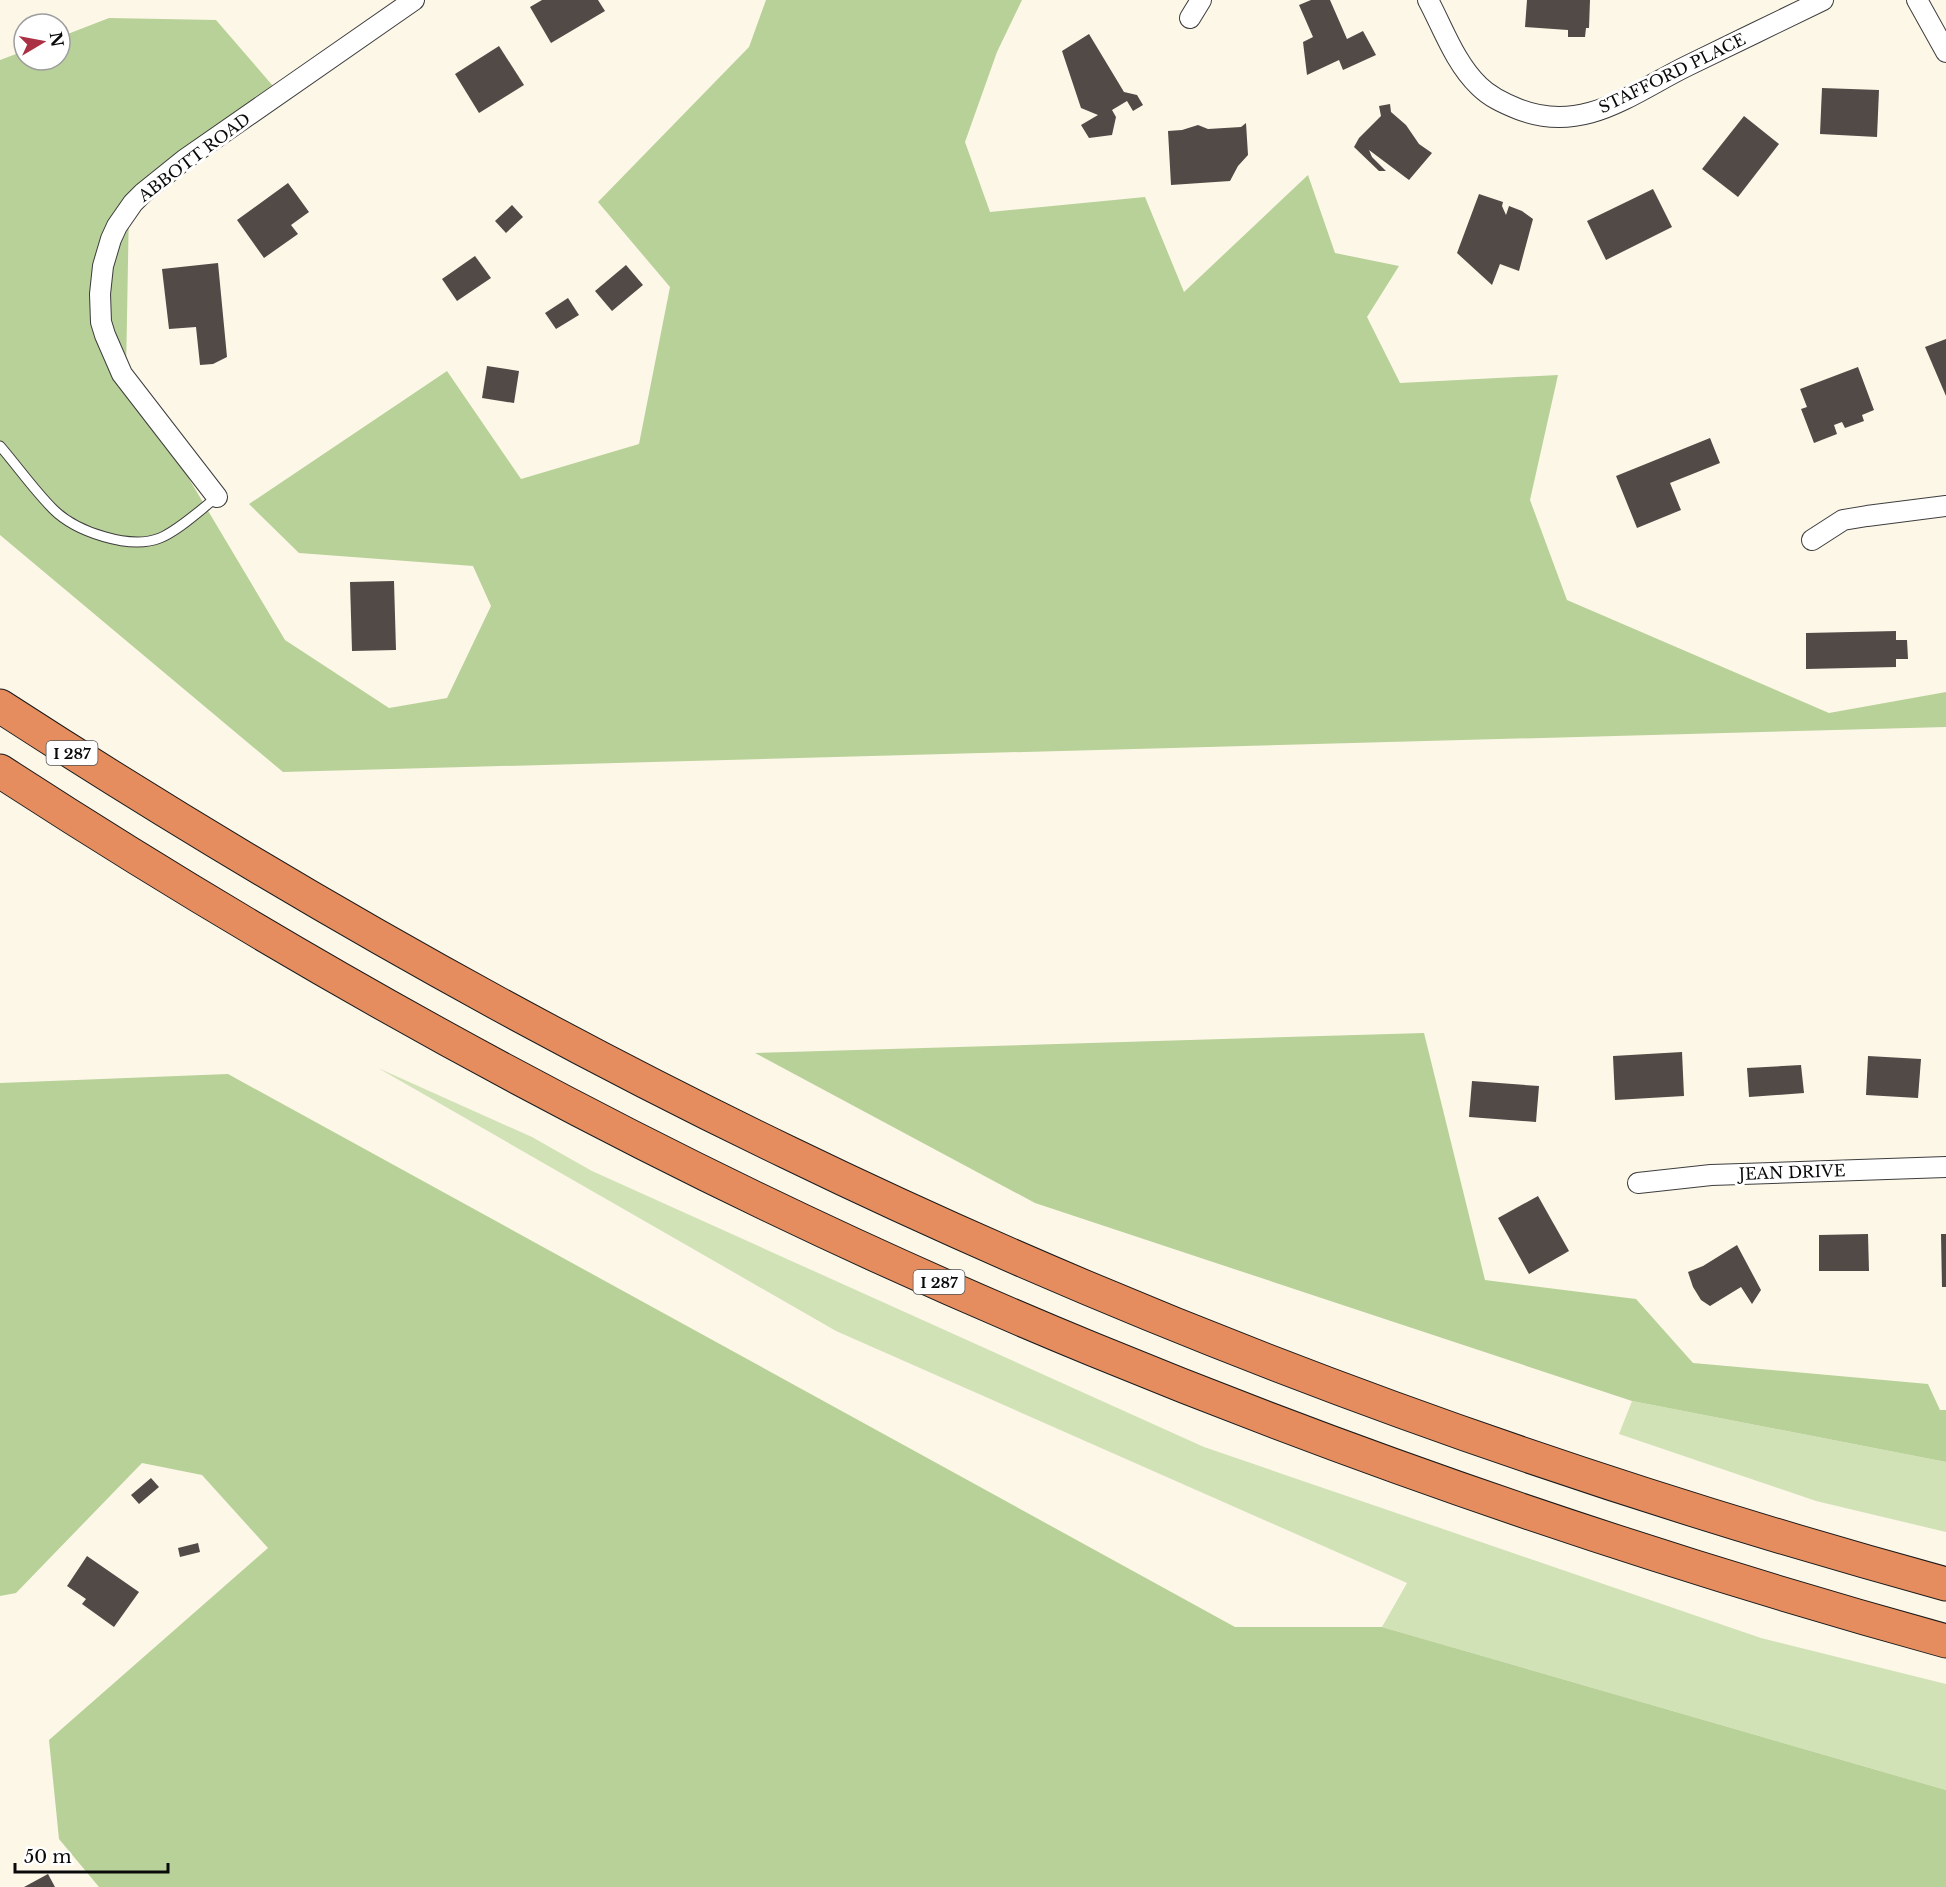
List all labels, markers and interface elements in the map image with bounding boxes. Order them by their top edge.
north arrow [12,12,72,72]
street label: STAFFORD PLACE [1595,29,1749,117]
text: N [46,30,68,49]
street label: ABBOTT ROAD [133,108,254,206]
road number: I 287 [46,741,98,765]
street label: JEAN DRIVE [1736,1160,1846,1184]
road number: I 287 [914,1270,964,1294]
scale bar [15,1836,168,1874]
text: 50 m [24,1846,72,1868]

